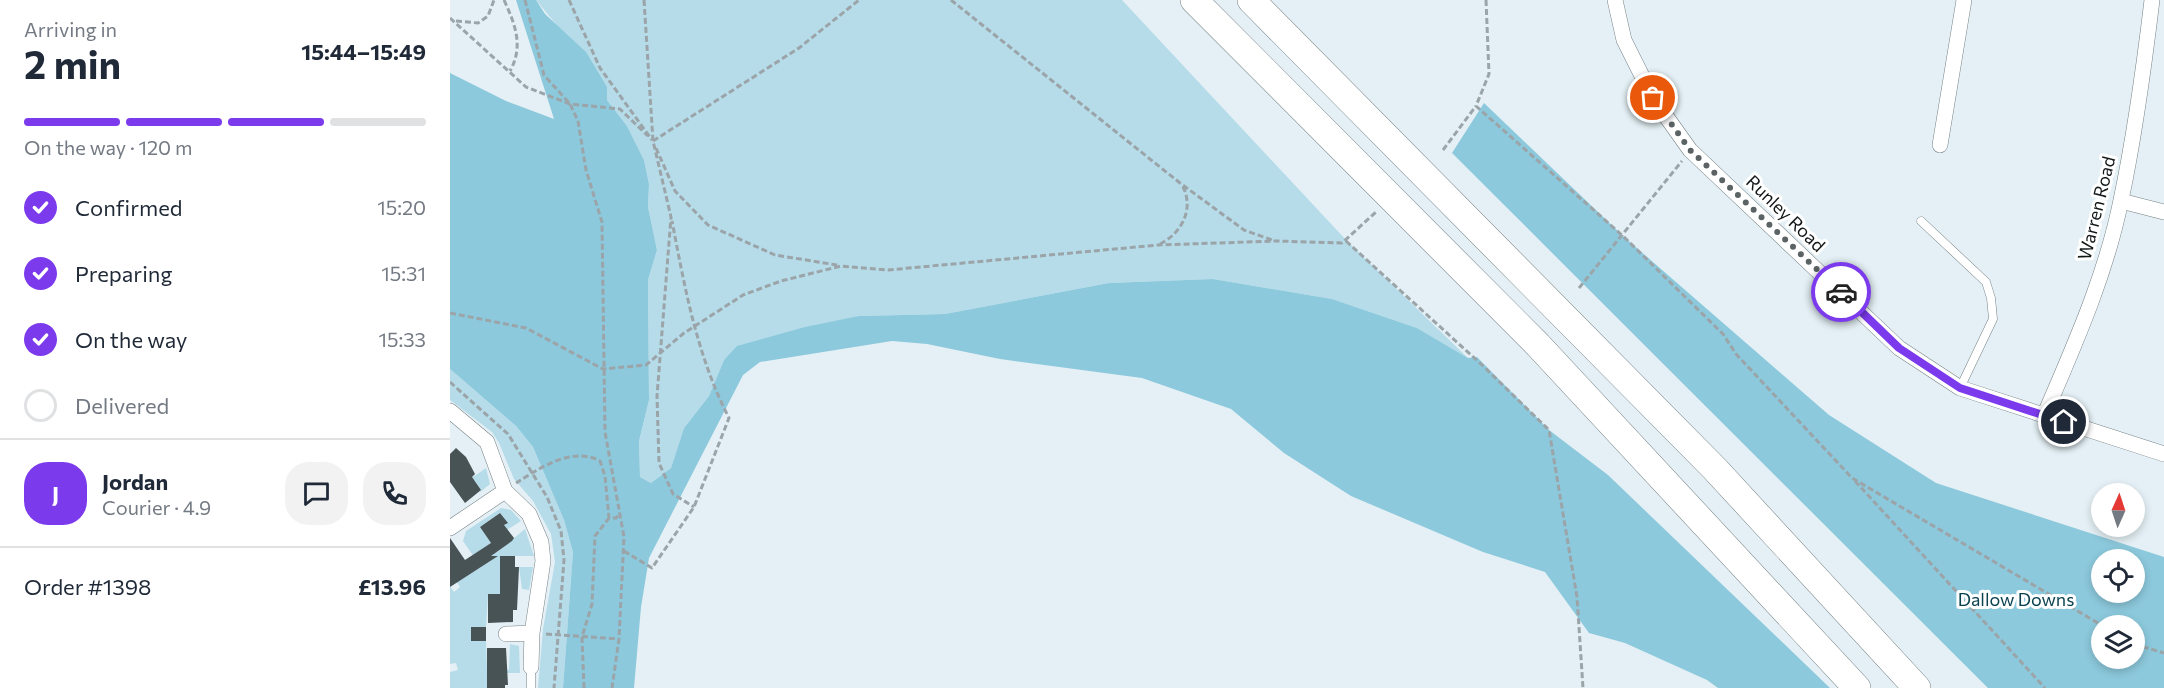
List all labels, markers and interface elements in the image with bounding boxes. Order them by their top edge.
text: Arriving in [24,17,117,41]
text: 15:44–15:49 [301,38,426,65]
text: 2 min [24,39,121,87]
pin [1627,72,1678,123]
icon: bag [1636,81,1669,114]
text: On the way · 120 m [24,135,192,159]
street label: Warren Road [2072,154,2120,262]
street label: Runley Road [1742,170,1830,256]
icon: check [24,191,57,224]
text: Confirmed [75,194,182,221]
text: 15:20 [377,195,426,219]
icon: check [24,257,57,290]
text: Preparing [75,260,172,287]
text: 15:31 [381,261,426,285]
courier [1811,262,1871,322]
icon: car [1825,276,1858,309]
icon: check [24,323,57,356]
text: On the way [75,326,187,353]
text: 15:33 [378,327,426,351]
text: Delivered [75,392,169,419]
pin [2038,396,2089,447]
icon: home [2047,405,2080,438]
button: chat [285,462,348,525]
button: phone [363,462,426,525]
text: Jordan [102,468,168,495]
text: J [52,480,59,507]
north arrow [2091,483,2145,537]
map controls [2091,483,2145,669]
text: Courier · 4.9 [102,495,211,519]
button: locate [2091,549,2145,603]
text: Order #1398 [24,573,151,600]
text: £13.96 [358,573,426,600]
park label: Dallow Downs [1958,588,2074,610]
button: layers [2091,615,2145,669]

